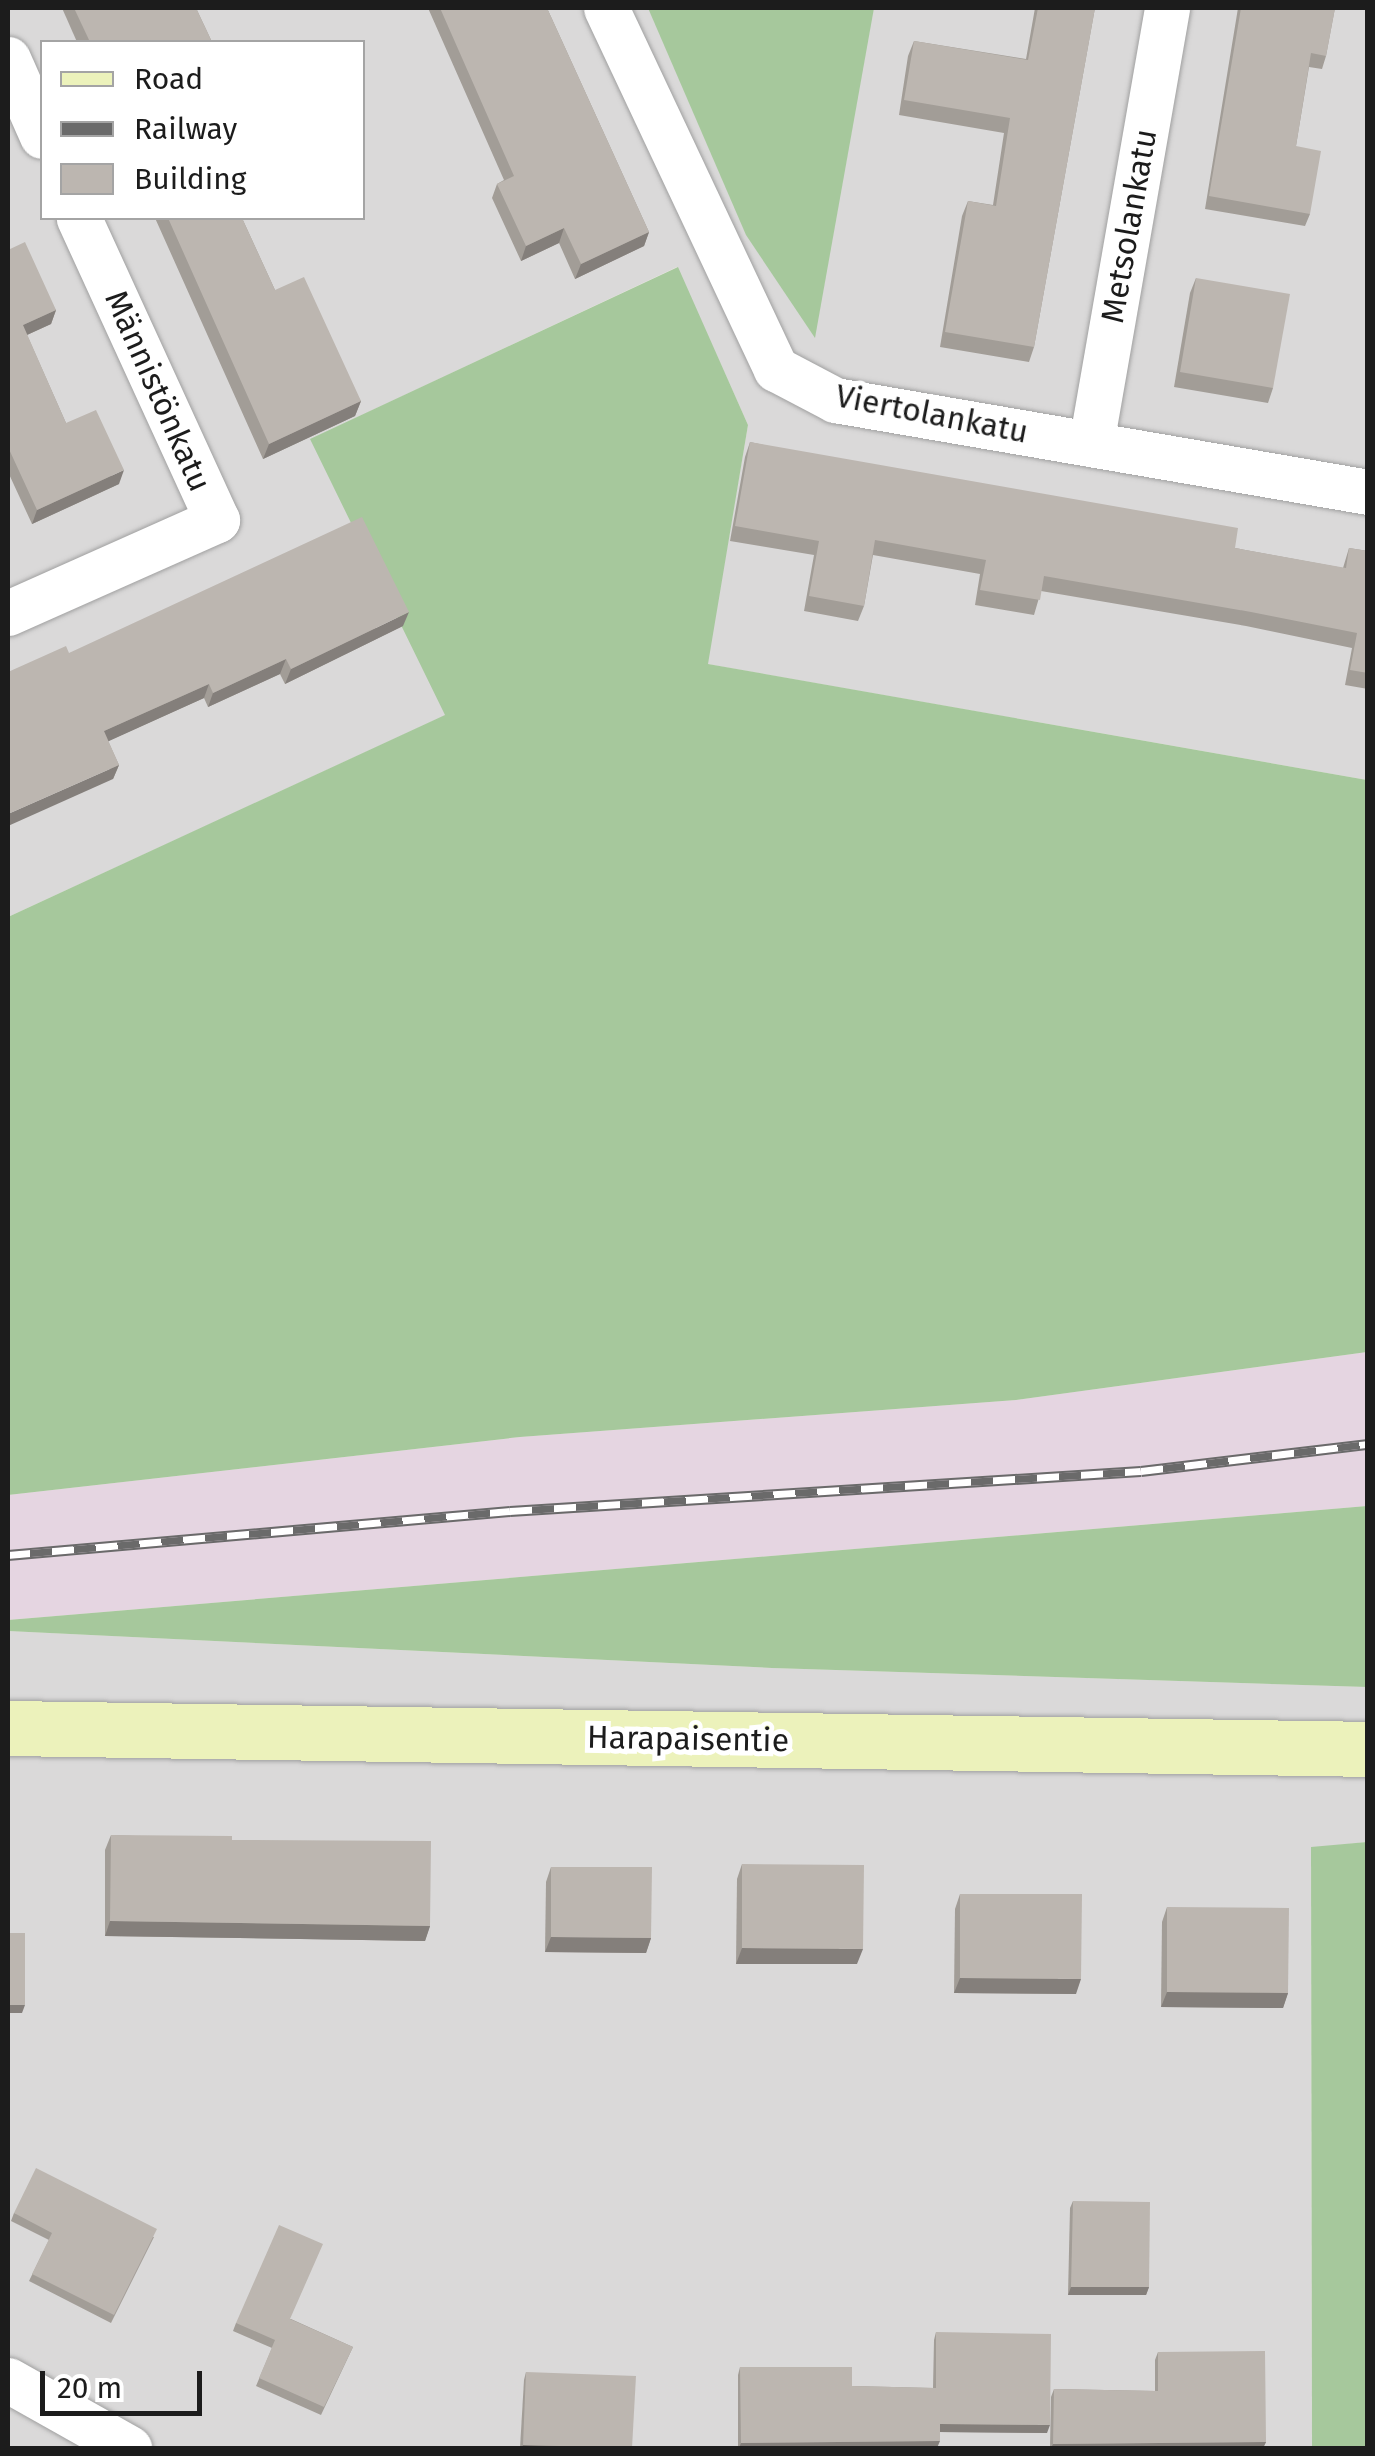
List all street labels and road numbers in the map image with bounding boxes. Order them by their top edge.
street label: Metsolankatu [1093,126,1165,326]
street label: Männistönkatu [97,285,219,497]
street label: Viertolankatu [833,377,1031,451]
street label: Harapaisentie [587,1718,789,1760]

